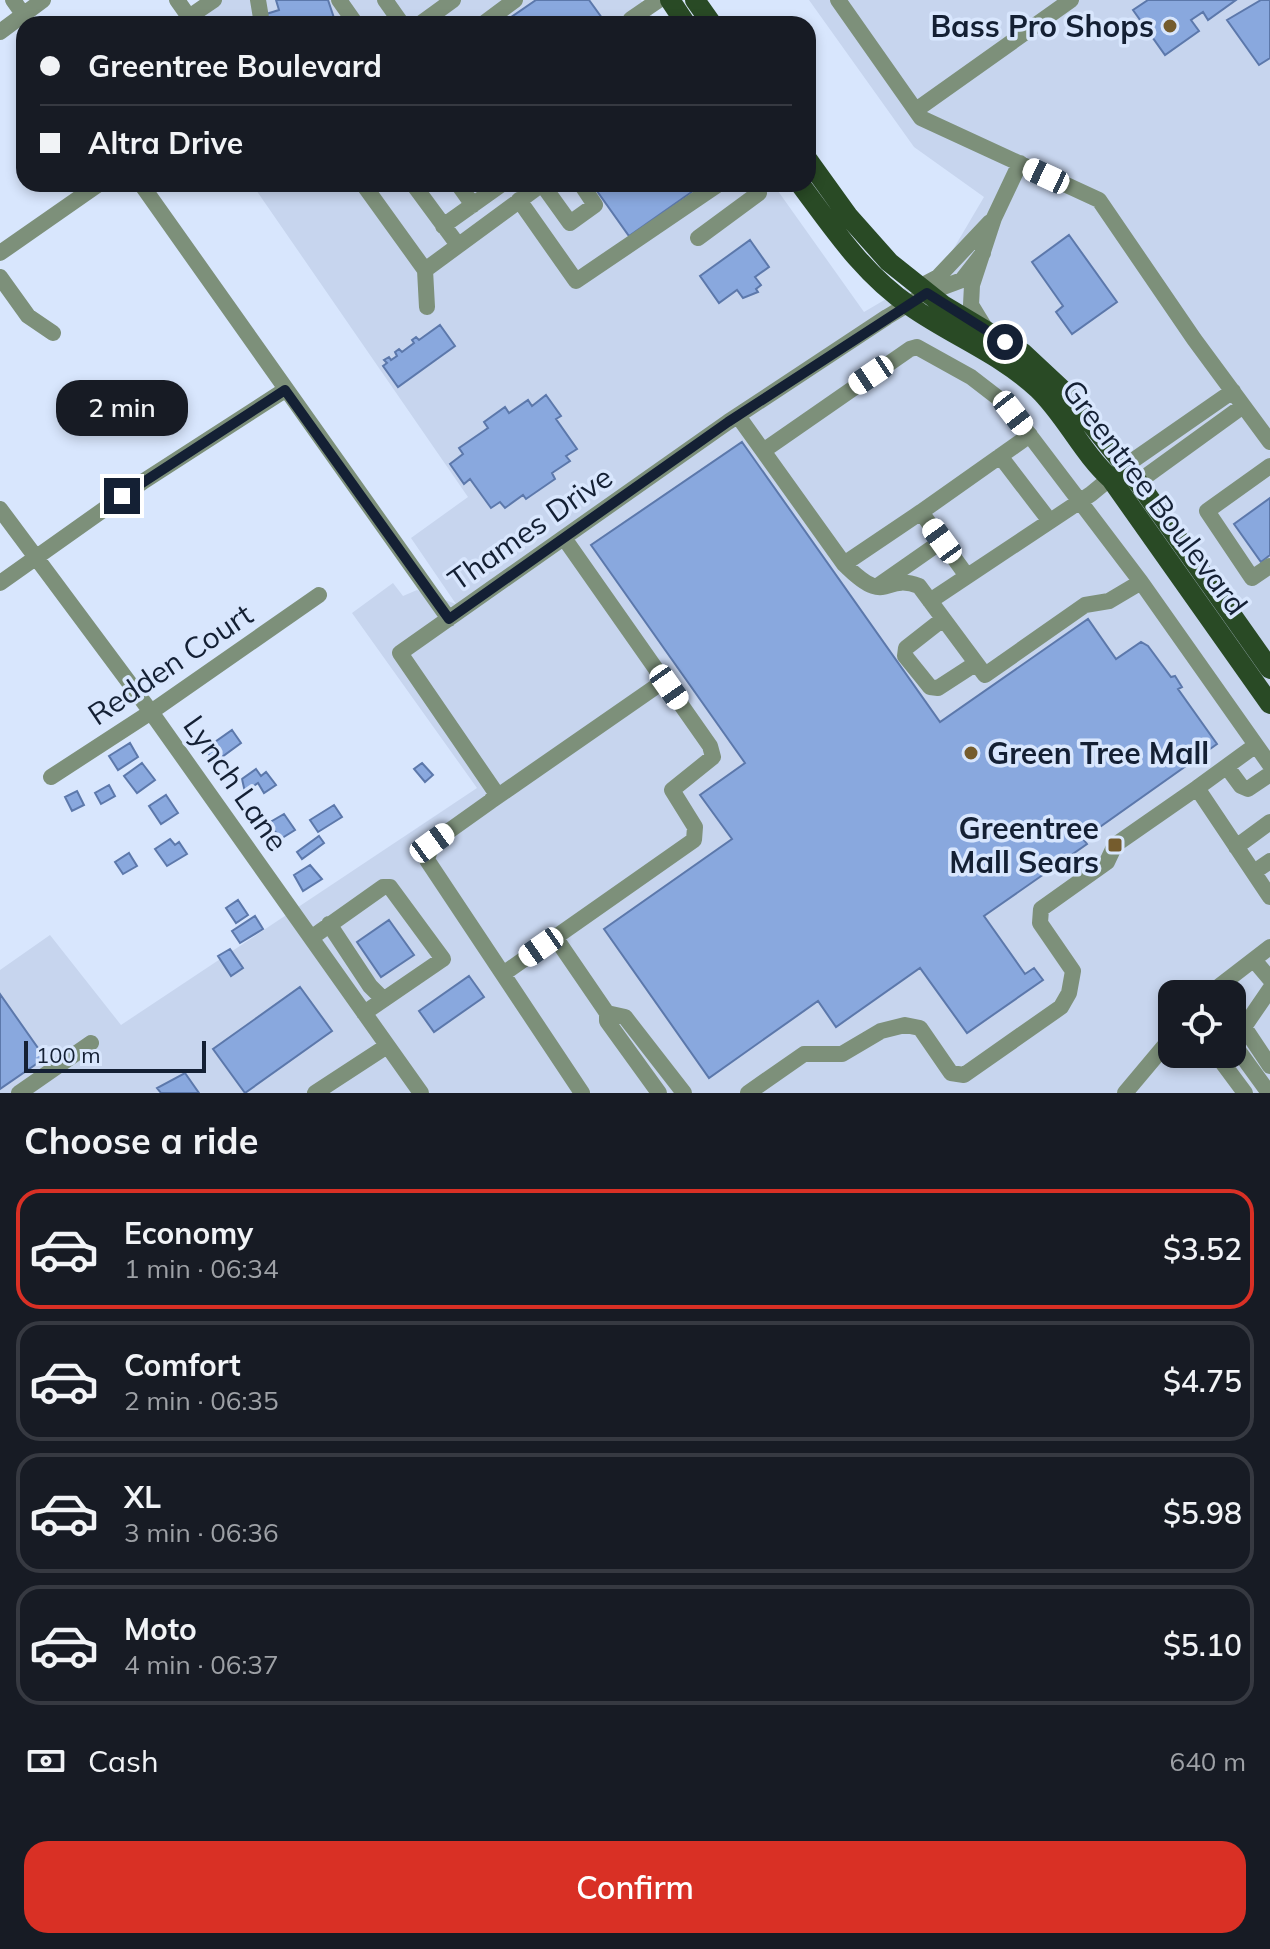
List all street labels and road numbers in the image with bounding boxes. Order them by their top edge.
street label: Greentree Boulevard [1054,372,1256,622]
street label: Thames Drive [441,458,619,598]
street label: Redden Court [80,595,260,733]
street label: Lynch Lane [175,708,297,858]

